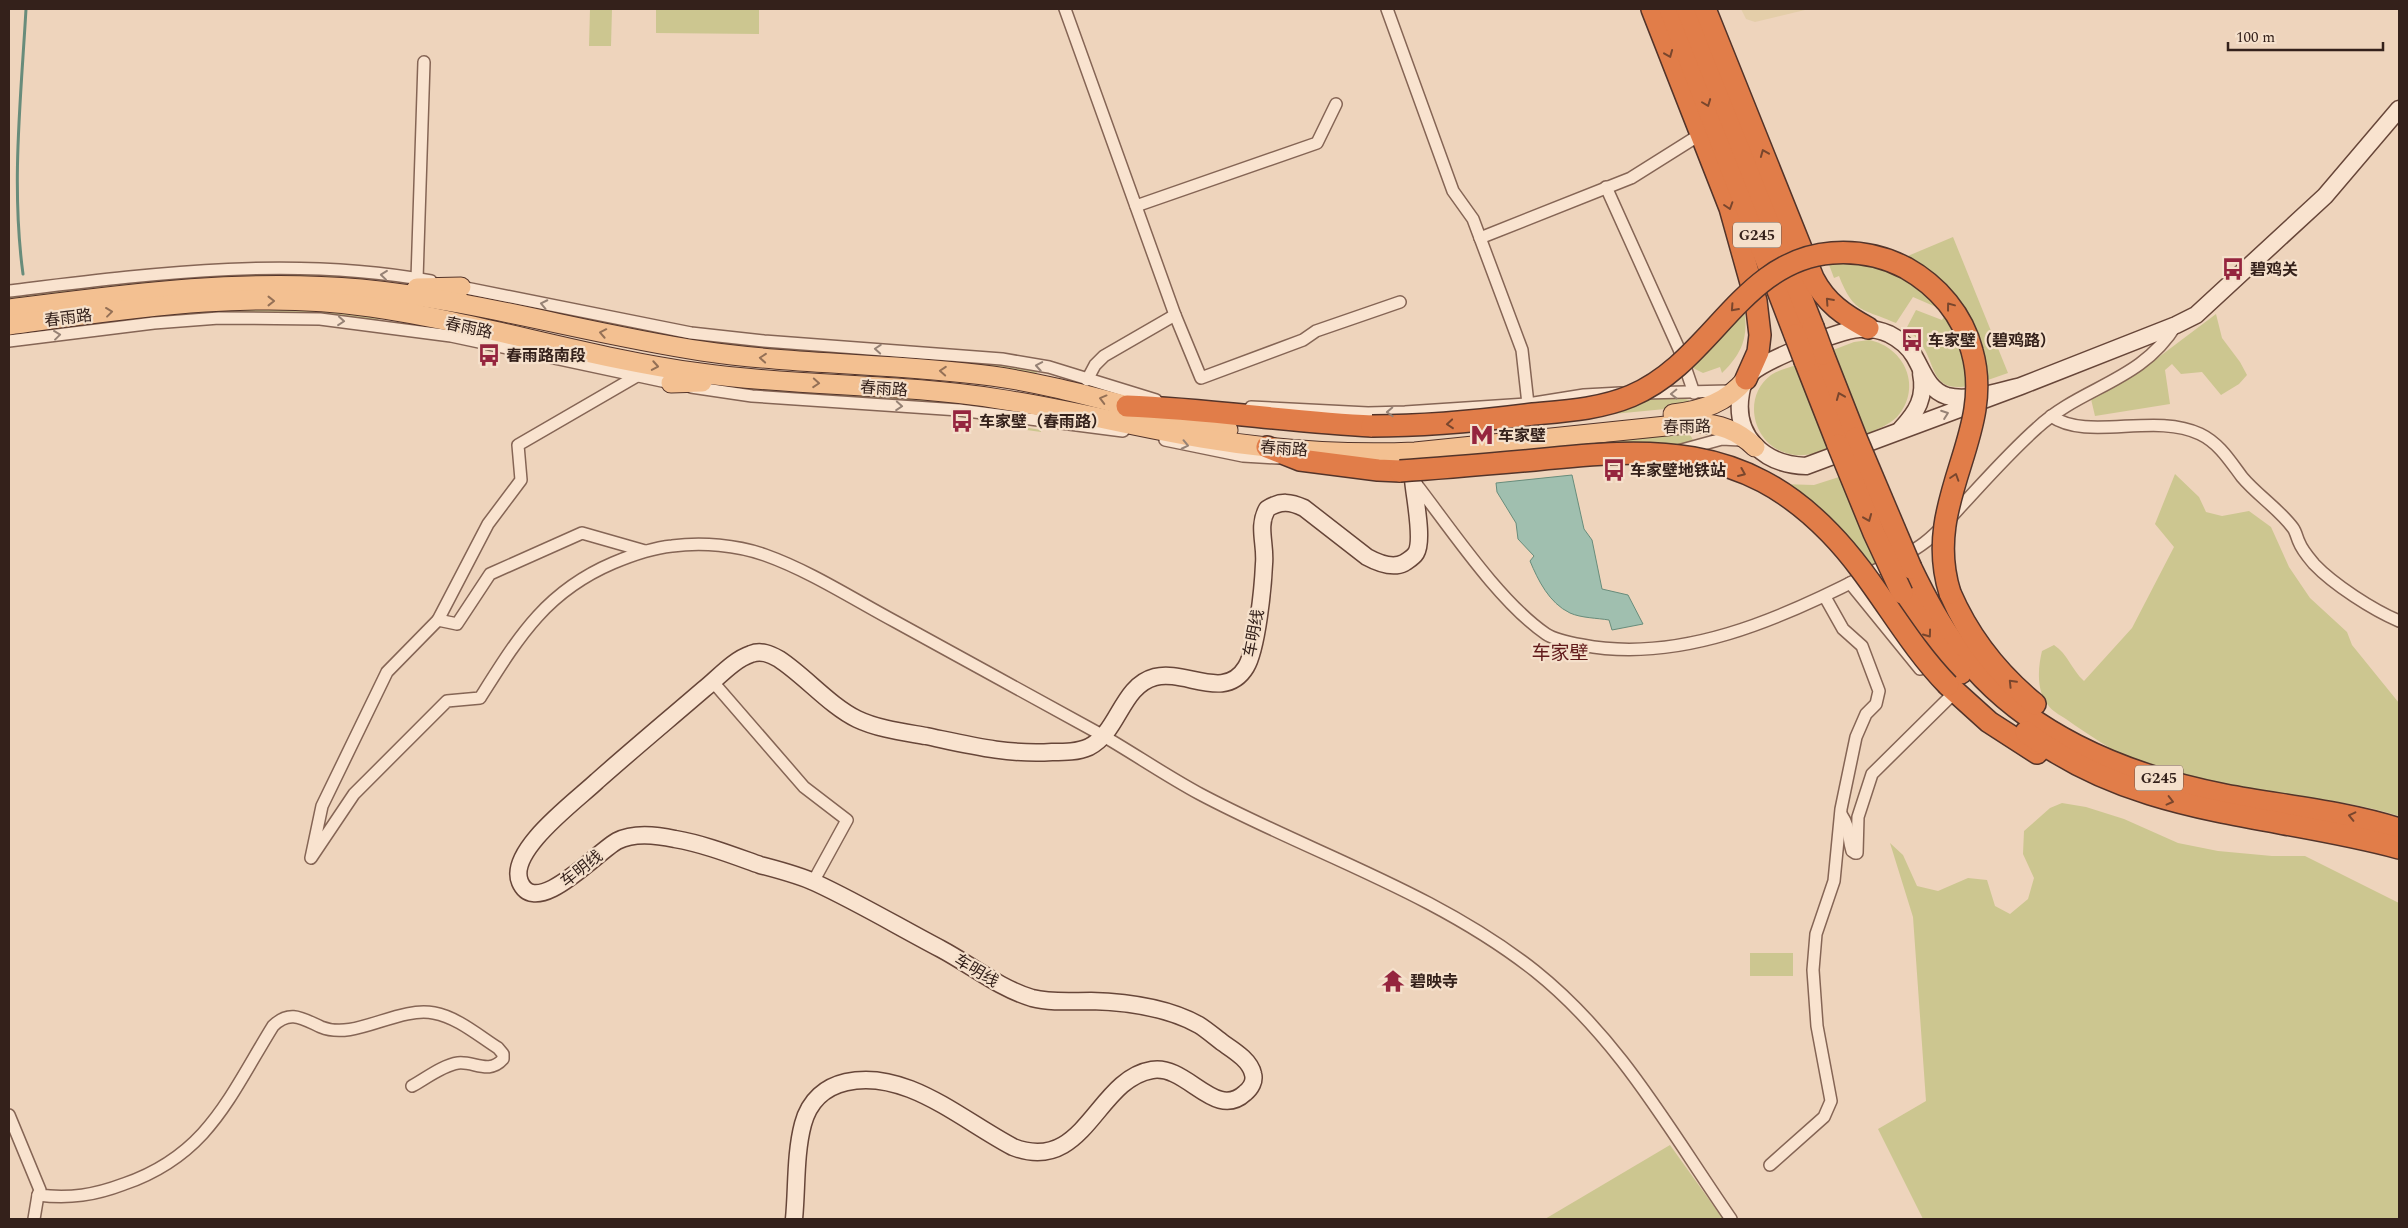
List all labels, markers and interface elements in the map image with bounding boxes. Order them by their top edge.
scale bar [2228,20,2383,52]
text: 100 m [2236,26,2275,49]
one-way arrow [1663,49,1674,58]
one-way arrow [1700,98,1711,107]
one-way arrow [1760,149,1770,158]
one-way arrow [1723,201,1733,209]
road number: G245 [1733,222,1781,248]
bus stop icon: 碧鸡关 [2220,256,2246,282]
place label: 碧鸡关 [2250,258,2298,282]
one-way arrow [380,270,388,281]
one-way arrow [268,296,275,306]
one-way arrow [1826,298,1835,307]
one-way arrow [540,299,549,310]
street label: 春雨路 [43,303,93,333]
one-way arrow [1731,303,1740,312]
one-way arrow [1947,303,1955,312]
one-way arrow [105,307,113,318]
street label: 春雨路 [443,311,495,345]
one-way arrow [337,315,345,326]
bus stop icon: 车家壁（碧鸡路） [1899,327,1925,353]
one-way arrow [598,329,607,339]
place label: 车家壁（碧鸡路） [1928,329,2056,353]
one-way arrow [53,330,61,341]
bus stop icon: 春雨路南段 [476,342,502,368]
place label: 春雨路南段 [506,344,586,368]
one-way arrow [874,344,882,355]
one-way arrow [759,352,767,363]
one-way arrow [650,360,659,370]
one-way arrow [1035,361,1044,371]
one-way arrow [939,365,947,376]
street label: 春雨路 [859,375,909,403]
one-way arrow [812,378,820,389]
one-way arrow [1670,389,1678,399]
one-way arrow [1836,392,1846,400]
one-way arrow [1099,395,1107,405]
one-way arrow [895,400,903,411]
one-way arrow [1386,407,1394,417]
bus stop icon: 车家壁（春雨路） [949,408,975,434]
place label: 车家壁（春雨路） [979,410,1107,434]
one-way arrow [1940,410,1949,420]
street label: 春雨路 [1663,415,1711,439]
one-way arrow [1446,418,1454,429]
metro station icon: 车家壁 [1469,422,1495,448]
place label: 车家壁 [1498,424,1546,448]
street label: 春雨路 [1259,435,1309,463]
one-way arrow [1180,439,1189,450]
bus stop icon: 车家壁地铁站 [1601,457,1627,483]
place label: 车家壁地铁站 [1630,459,1726,483]
one-way arrow [1737,466,1746,477]
one-way arrow [1950,473,1960,481]
one-way arrow [1861,513,1872,522]
street label: 车明线 [1238,607,1270,659]
one-way arrow [1922,628,1931,638]
district label: 车家壁 [1531,639,1589,668]
one-way arrow [2008,680,2017,689]
road number: G245 [2135,766,2183,790]
one-way arrow [2165,795,2174,806]
one-way arrow [2348,811,2357,822]
street label: 车明线 [555,845,608,893]
street label: 车明线 [950,948,1003,994]
temple icon: 碧映寺 [1380,968,1406,994]
place label: 碧映寺 [1410,970,1458,994]

